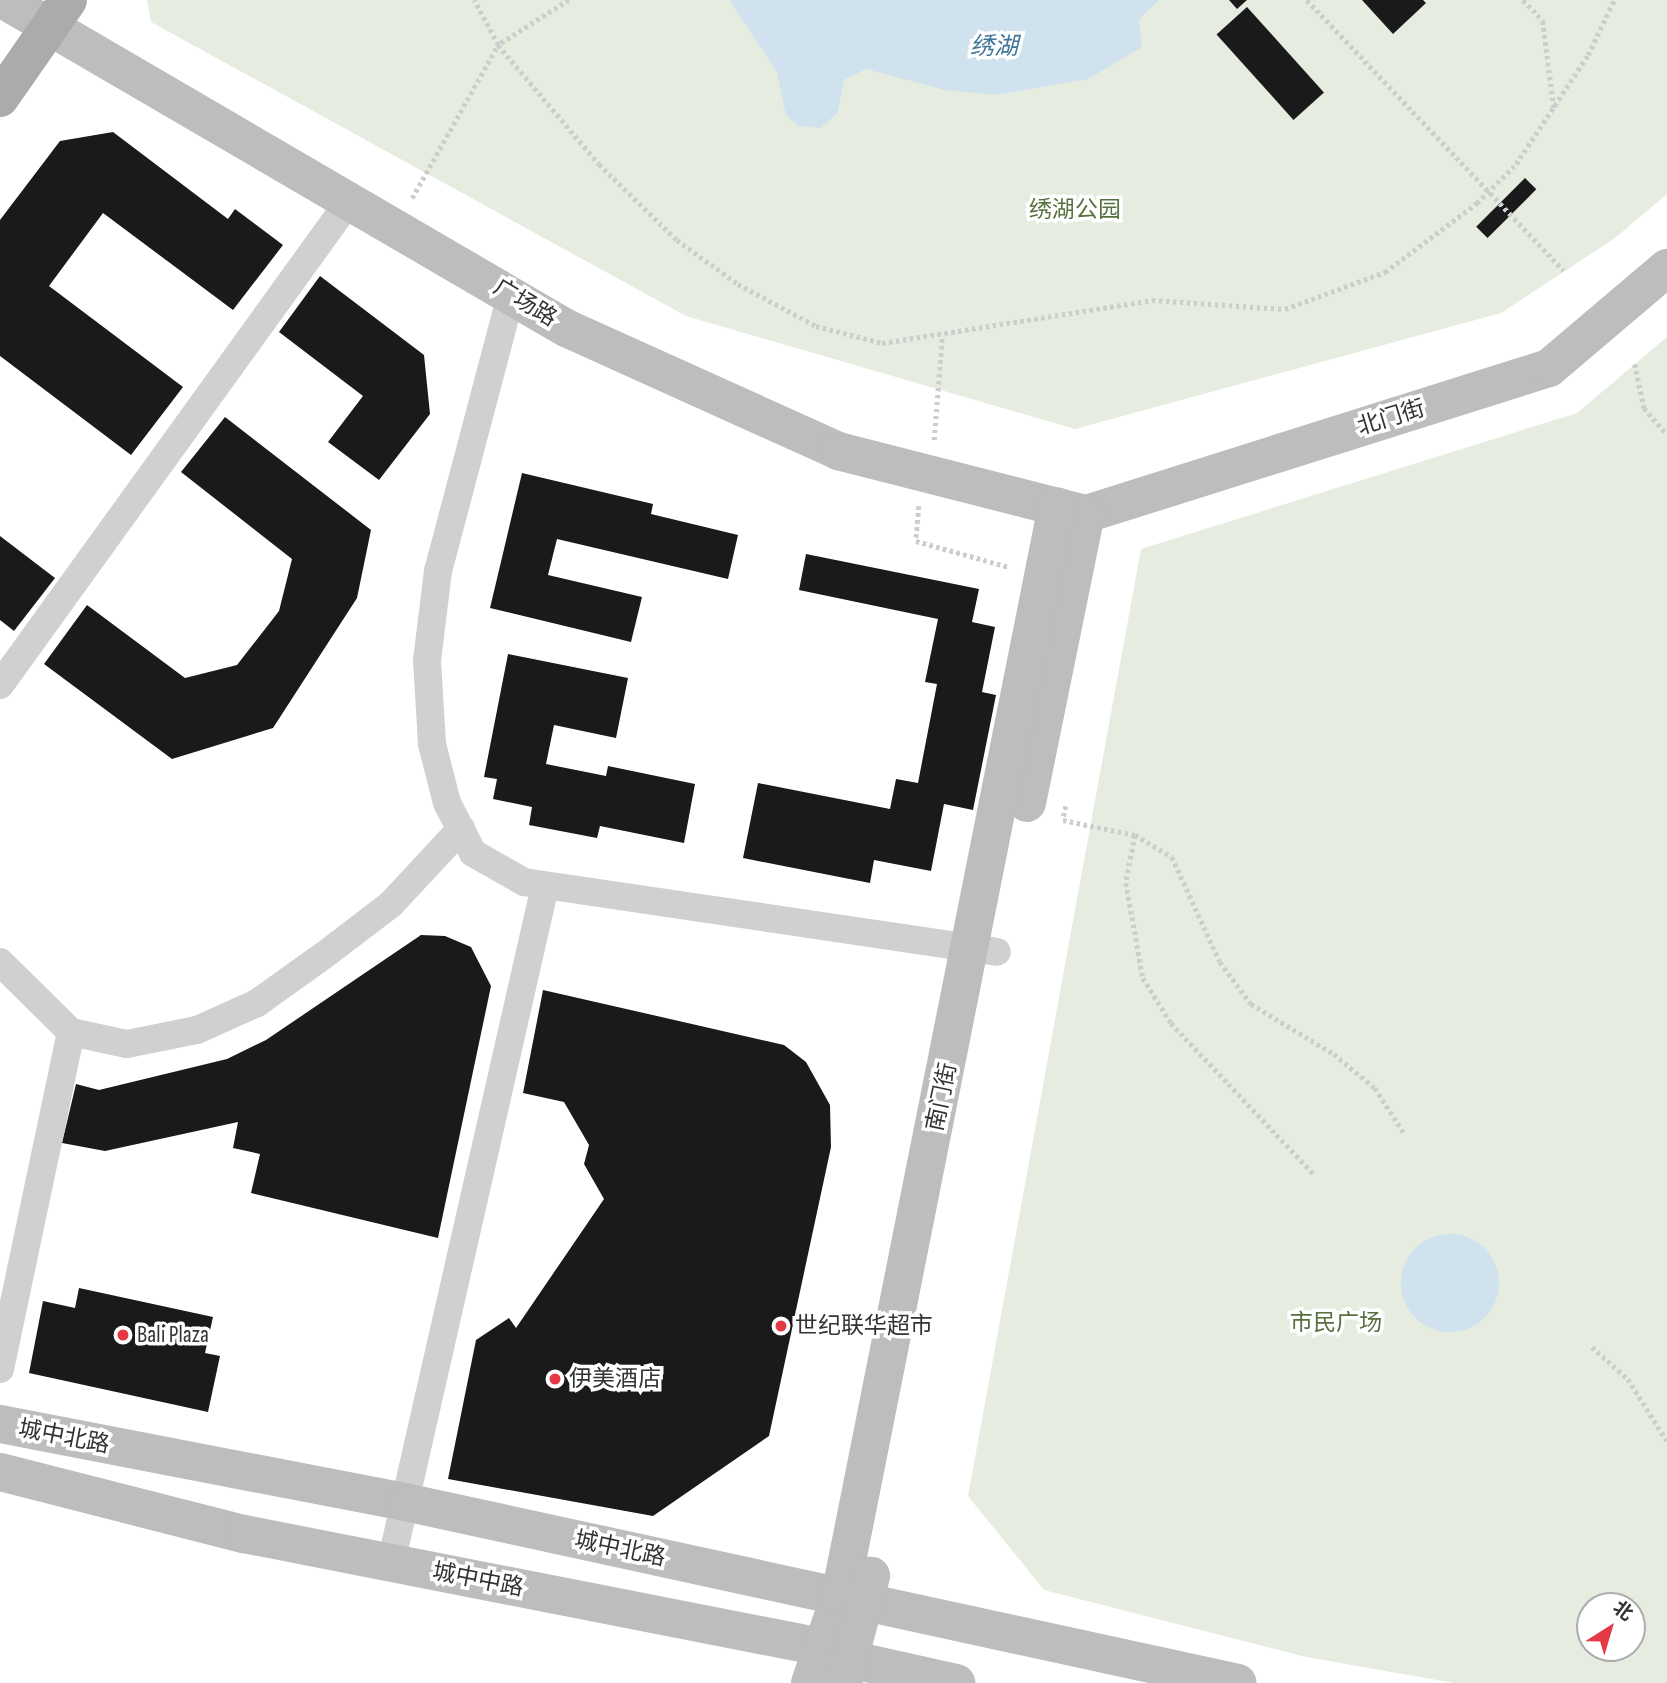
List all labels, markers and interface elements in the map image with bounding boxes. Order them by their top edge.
water label: 绣湖 [970,33,1018,61]
park label: 绣湖公园 [1029,196,1121,224]
street label: 广场路 [488,273,562,333]
street label: 北门街 [1354,395,1428,441]
street label: 南门街 [921,1060,963,1134]
park label: 市民广场 [1290,1309,1382,1337]
place label: 世纪联华超市 [795,1312,933,1340]
marker: 世纪联华超市 [773,1318,789,1334]
place label: Bali Plaza [137,1321,209,1349]
marker: Bali Plaza [115,1327,131,1343]
place label: 伊美酒店 [569,1365,661,1393]
marker: 伊美酒店 [547,1371,563,1387]
street label: 城中北路 [16,1415,112,1459]
street label: 城中北路 [572,1526,668,1572]
street label: 城中中路 [430,1558,526,1602]
north arrow [1576,1592,1646,1662]
text: 北 [1608,1597,1637,1626]

